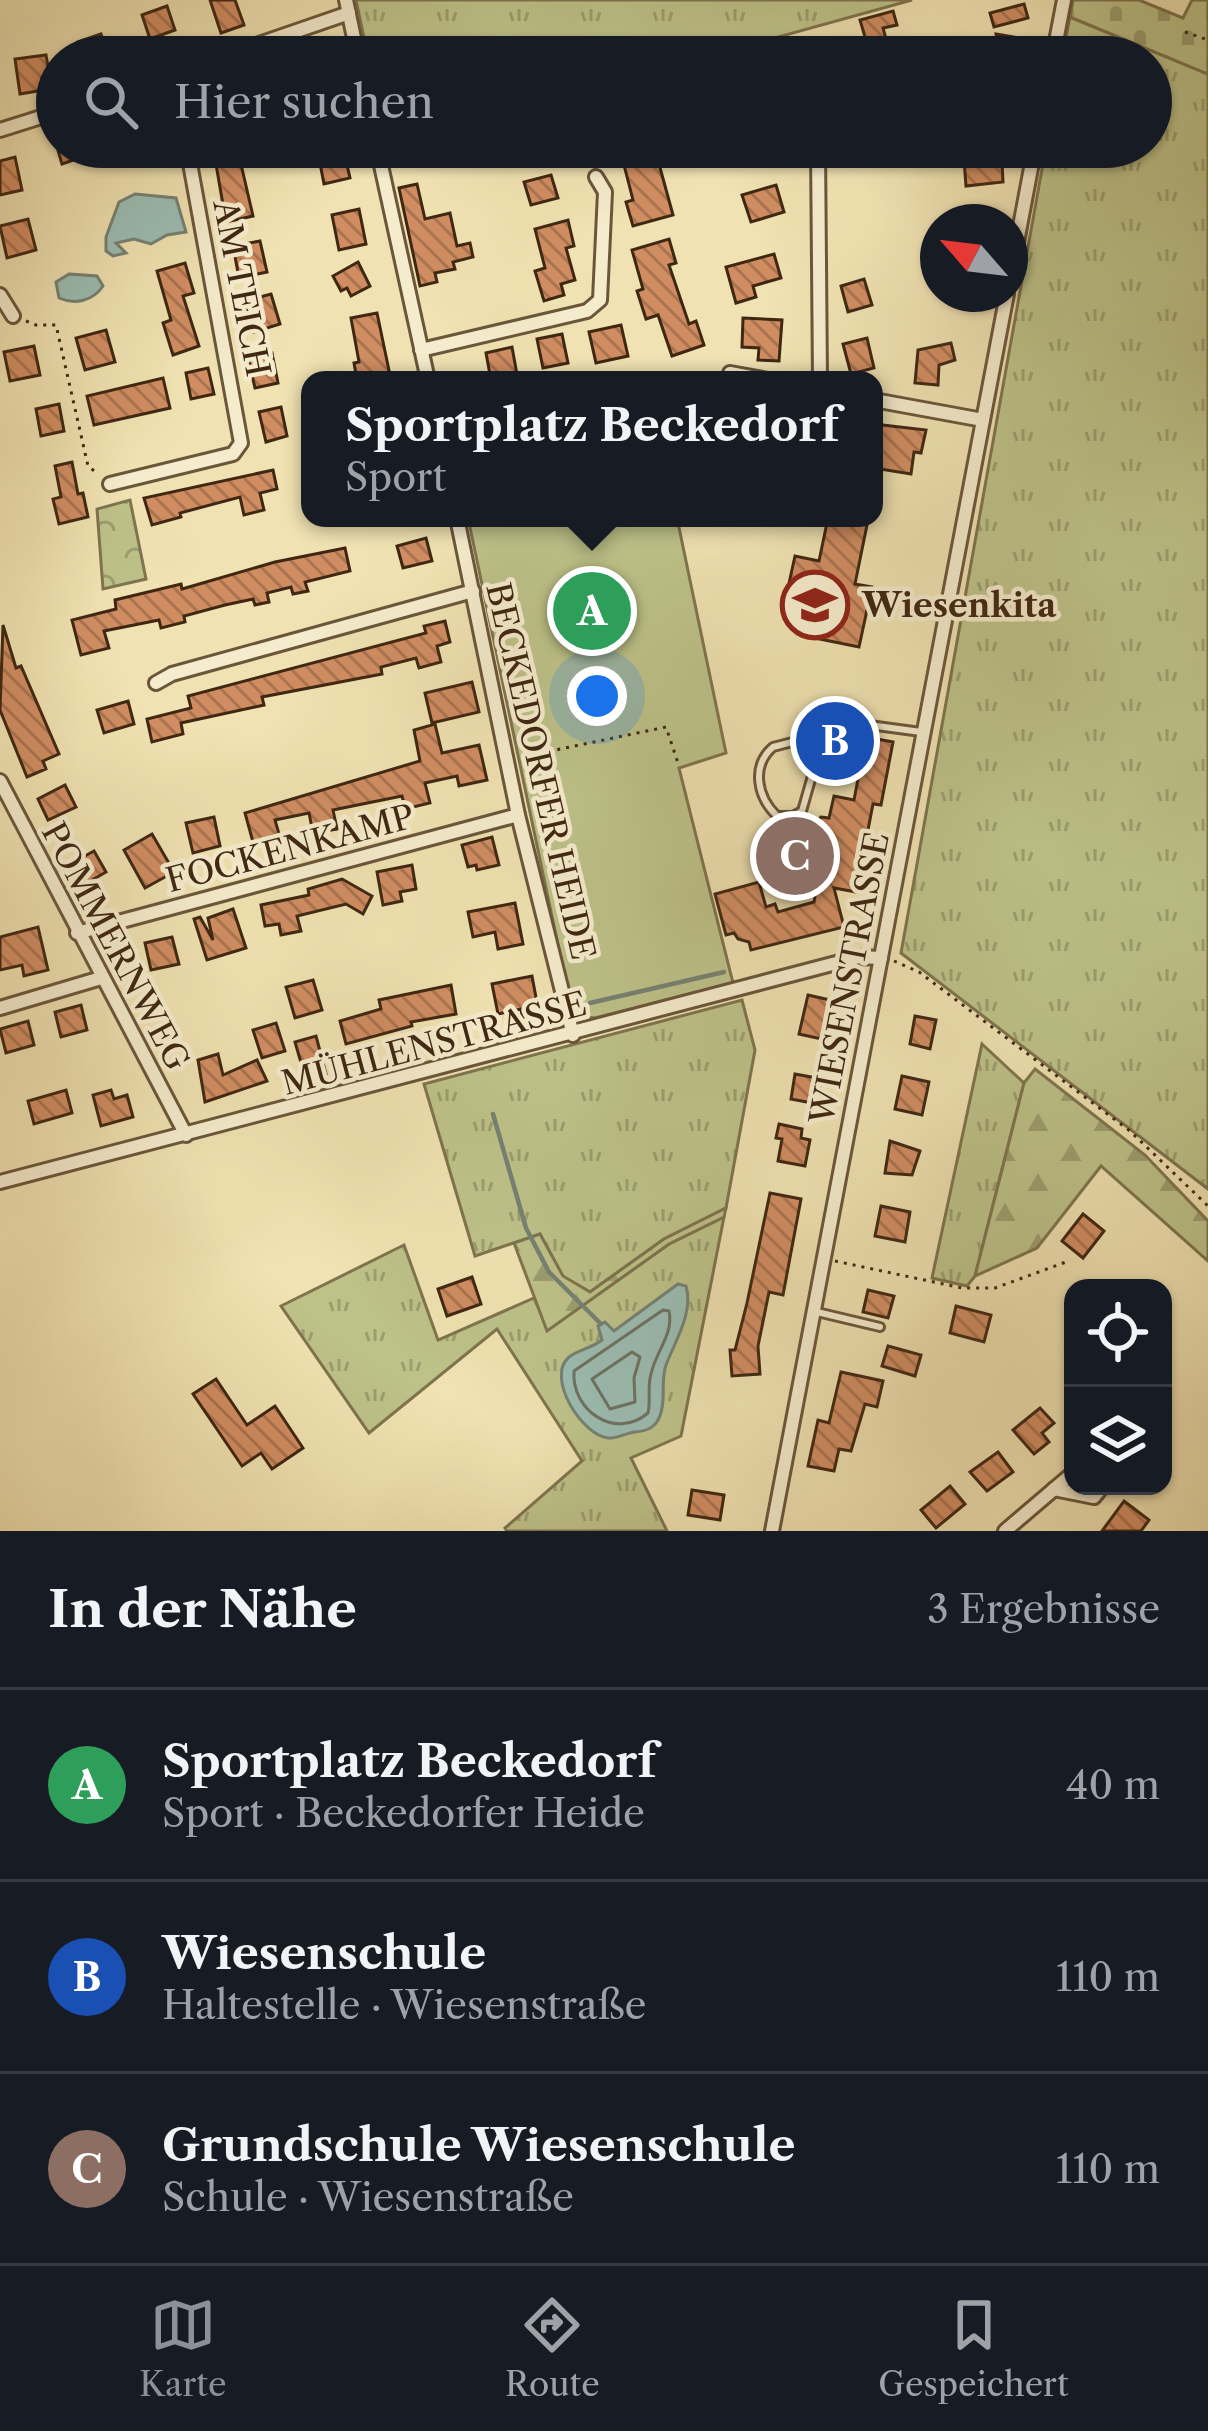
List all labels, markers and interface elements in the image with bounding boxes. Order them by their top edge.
search box [36,36,1172,168]
icon: search [78,69,144,135]
text: Hier suchen [174,74,434,130]
street label: AM TEICH [204,195,279,380]
north arrow [920,204,1028,312]
popup [301,371,883,527]
text: Sportplatz Beckedorf [345,397,839,453]
text: Sport [345,453,446,501]
pin: A [553,566,631,656]
school or university icon: Wiesenkita [780,570,850,640]
street label: BECKEDORFER HEIDE [477,579,604,964]
place label: Wiesenkita [861,585,1057,626]
your location [567,666,627,726]
pin: B [796,696,874,786]
street label: FOCKENKAMP [162,796,419,901]
pin: C [756,811,834,901]
street label: POMMERNWEG [33,815,198,1077]
street label: WIESENSTRASSE [801,829,898,1128]
street label: MÜHLENSTRASSE [277,983,591,1104]
map controls [1064,1279,1172,1495]
button: locate [1064,1279,1172,1387]
button: layers [1064,1387,1172,1495]
text: In der Nähe [48,1578,357,1640]
text: 3 Ergebnisse [927,1585,1160,1633]
text: Sportplatz Beckedorf [162,1733,656,1789]
text: A [72,1761,102,1809]
text: 40 m [1066,1761,1160,1809]
text: Sport · Beckedorfer Heide [162,1789,645,1837]
text: Wiesenschule [162,1925,486,1981]
text: B [73,1953,102,2001]
text: 110 m [1056,1953,1160,2001]
text: Haltestelle · Wiesenstraße [162,1981,646,2029]
text: Grundschule Wiesenschule [162,2117,795,2173]
text: C [71,2145,103,2193]
text: 110 m [1056,2145,1160,2193]
text: Schule · Wiesenstraße [162,2173,574,2221]
tab: Karte [139,2292,226,2405]
tab: Route [505,2292,600,2405]
tab: Gespeichert [878,2292,1069,2405]

